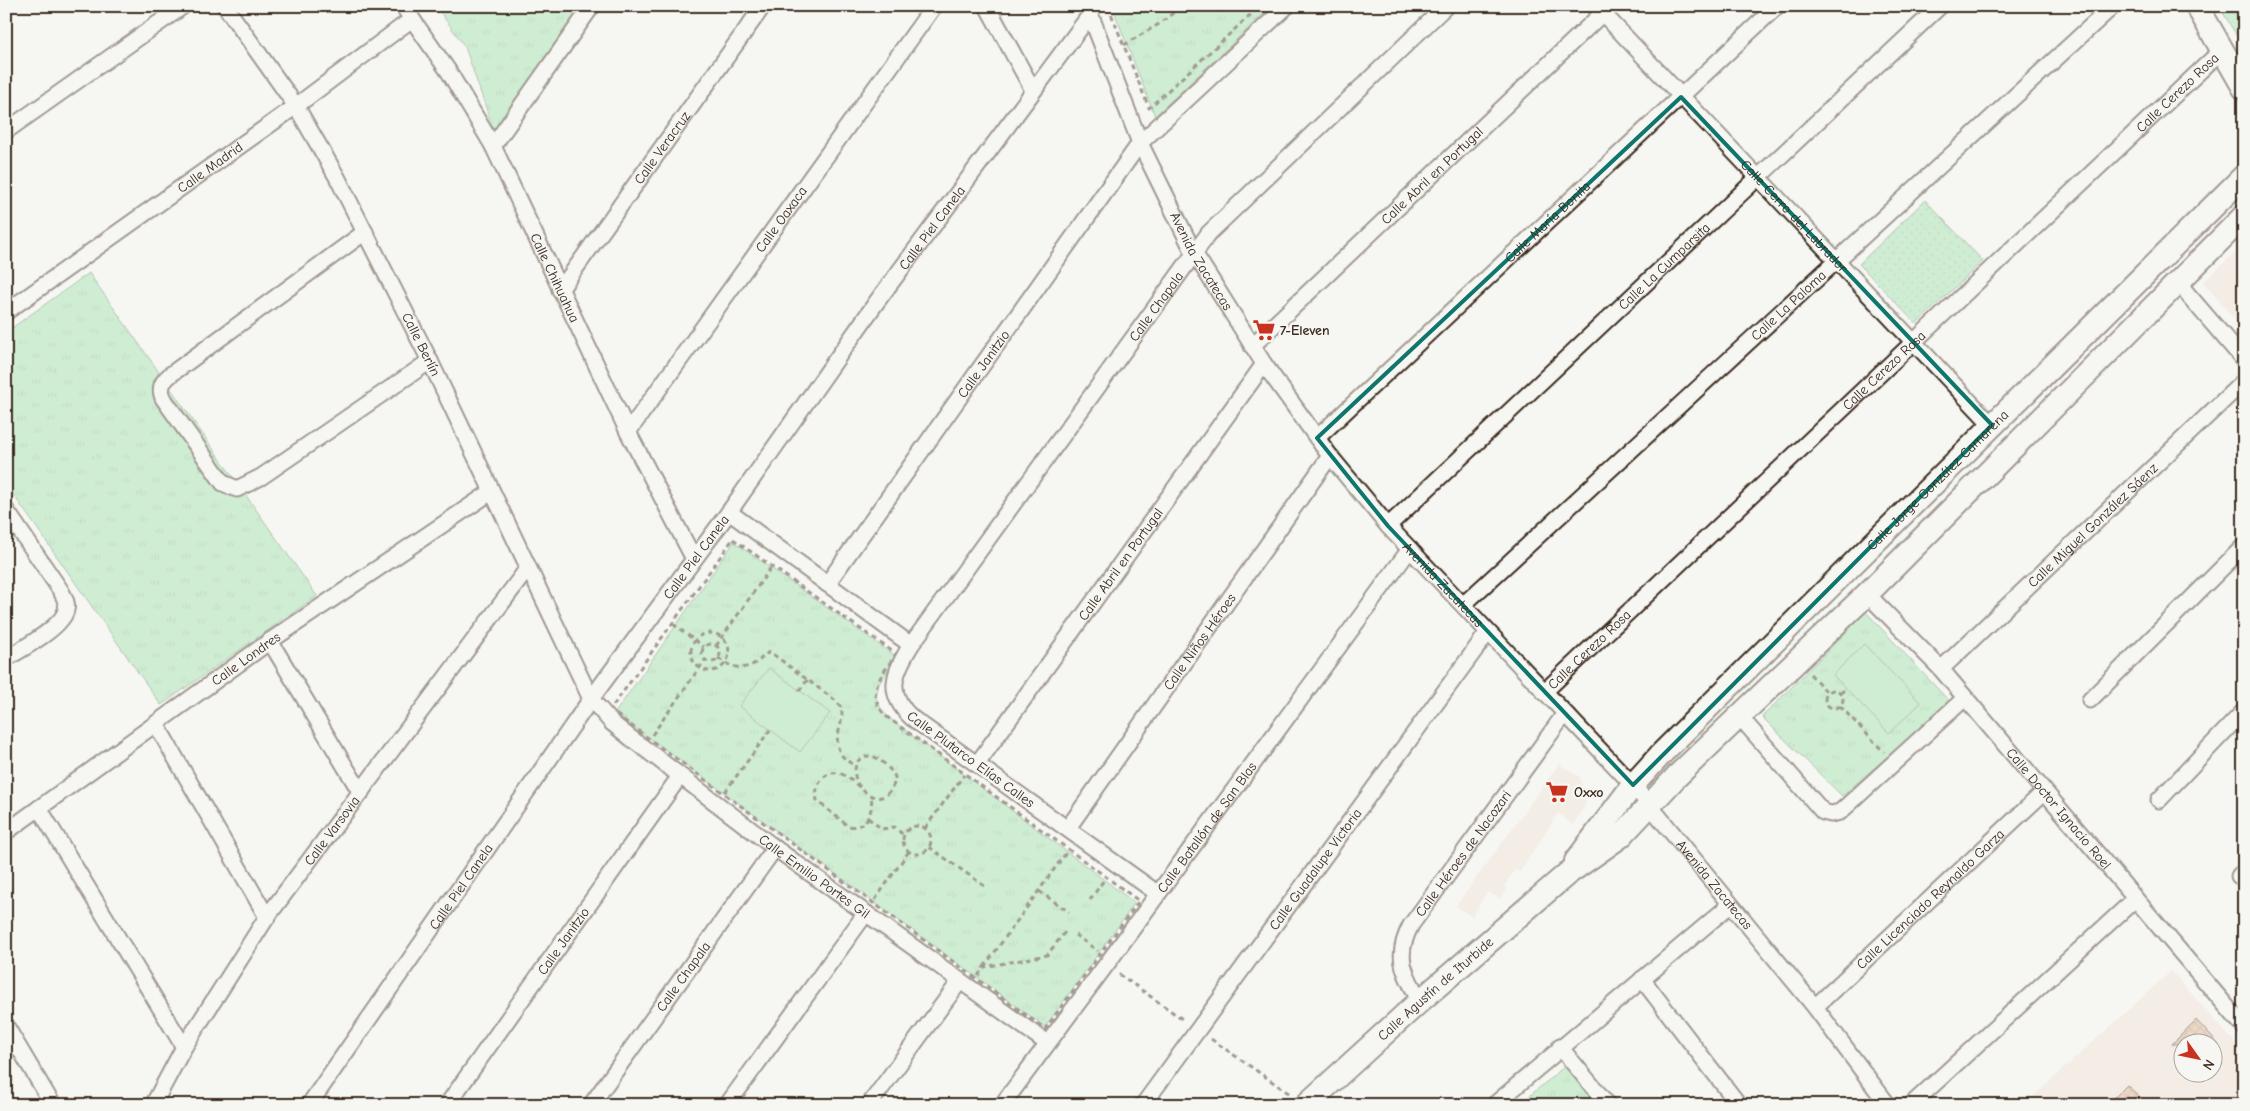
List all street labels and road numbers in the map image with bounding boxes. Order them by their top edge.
street label: Calle Cerezo Rosa [2132,49,2223,136]
street label: Calle Veracruz [630,108,694,188]
street label: Calle Abril en Portugal [1378,123,1487,228]
street label: Calle Madrid [174,139,246,197]
street label: Calle Cerro del Labrador [1737,156,1852,277]
street label: Calle María Bonita [1501,178,1594,266]
street label: Calle Oaxaca [752,183,811,256]
street label: Calle Piel Canela [895,183,969,273]
street label: Avenida Zacatecas [1166,209,1236,314]
street label: Calle La Cumparsita [1615,219,1714,314]
street label: Calle Chihuahua [526,230,583,325]
street label: Calle La Paloma [1748,267,1830,344]
street label: Calle Chapala [1125,268,1187,345]
street label: Calle Berlín [398,310,444,379]
street label: Calle Janitzio [954,327,1013,401]
street label: Calle Cerezo Rosa [1839,327,1929,414]
street label: Calle Jorge González Camarena [1863,406,2012,554]
street label: Calle Miguel González Sáenz [2024,460,2161,591]
street label: Calle Abril en Portugal [1075,505,1167,624]
street label: Calle Piel Canela [660,512,733,603]
street label: Avenida Zacatecas [1399,539,1487,631]
street label: Calle Niños Héroes [1160,590,1240,694]
street label: Calle Cerezo Rosa [1544,606,1634,693]
street label: Calle Londres [208,628,284,690]
street label: Calle Plutarco Elías Calles [904,707,1038,812]
street label: Calle Doctor Ignacio Roel [2003,745,2115,873]
street label: Calle Batallón de San Blas [1154,759,1261,896]
street label: Calle Héroes de Nacozari [1412,787,1515,920]
street label: Calle Varsovia [301,793,364,869]
street label: Calle Guadalupe Victoria [1265,805,1366,934]
street label: Calle Licenciado Reynaldo Garza [1853,826,2008,973]
street label: Calle Emilio Portes Gil [755,831,873,922]
street label: Avenida Zacatecas [1673,837,1756,933]
street label: Calle Piel Canela [426,841,497,933]
street label: Calle Janitzio [534,904,593,978]
street label: Calle Agustín de Iturbide [1374,934,1497,1044]
street label: Calle Chapala [653,939,714,1015]

